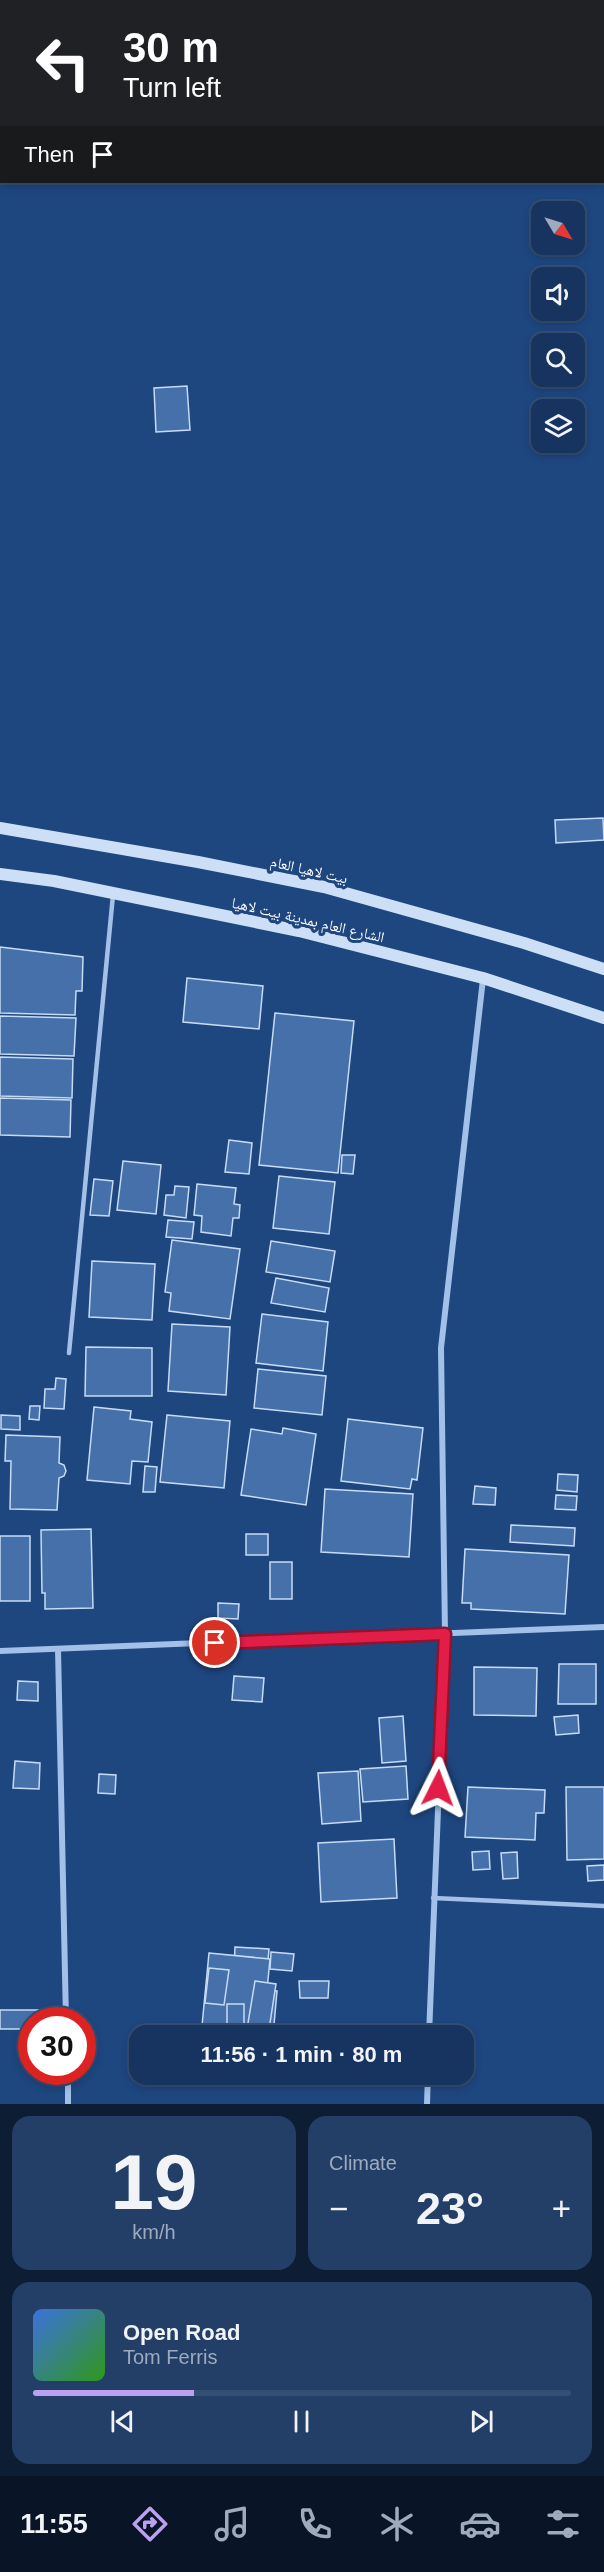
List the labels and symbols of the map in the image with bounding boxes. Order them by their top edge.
north arrow [531,201,585,255]
street label: بيت لاهيا العام [268,852,349,889]
street label: الشارع العام بمدينة بيت لاهيا [230,894,386,947]
pin [189,1617,240,1668]
position arrow [406,1756,470,1820]
speed limit sign: 30 [18,2007,96,2085]

